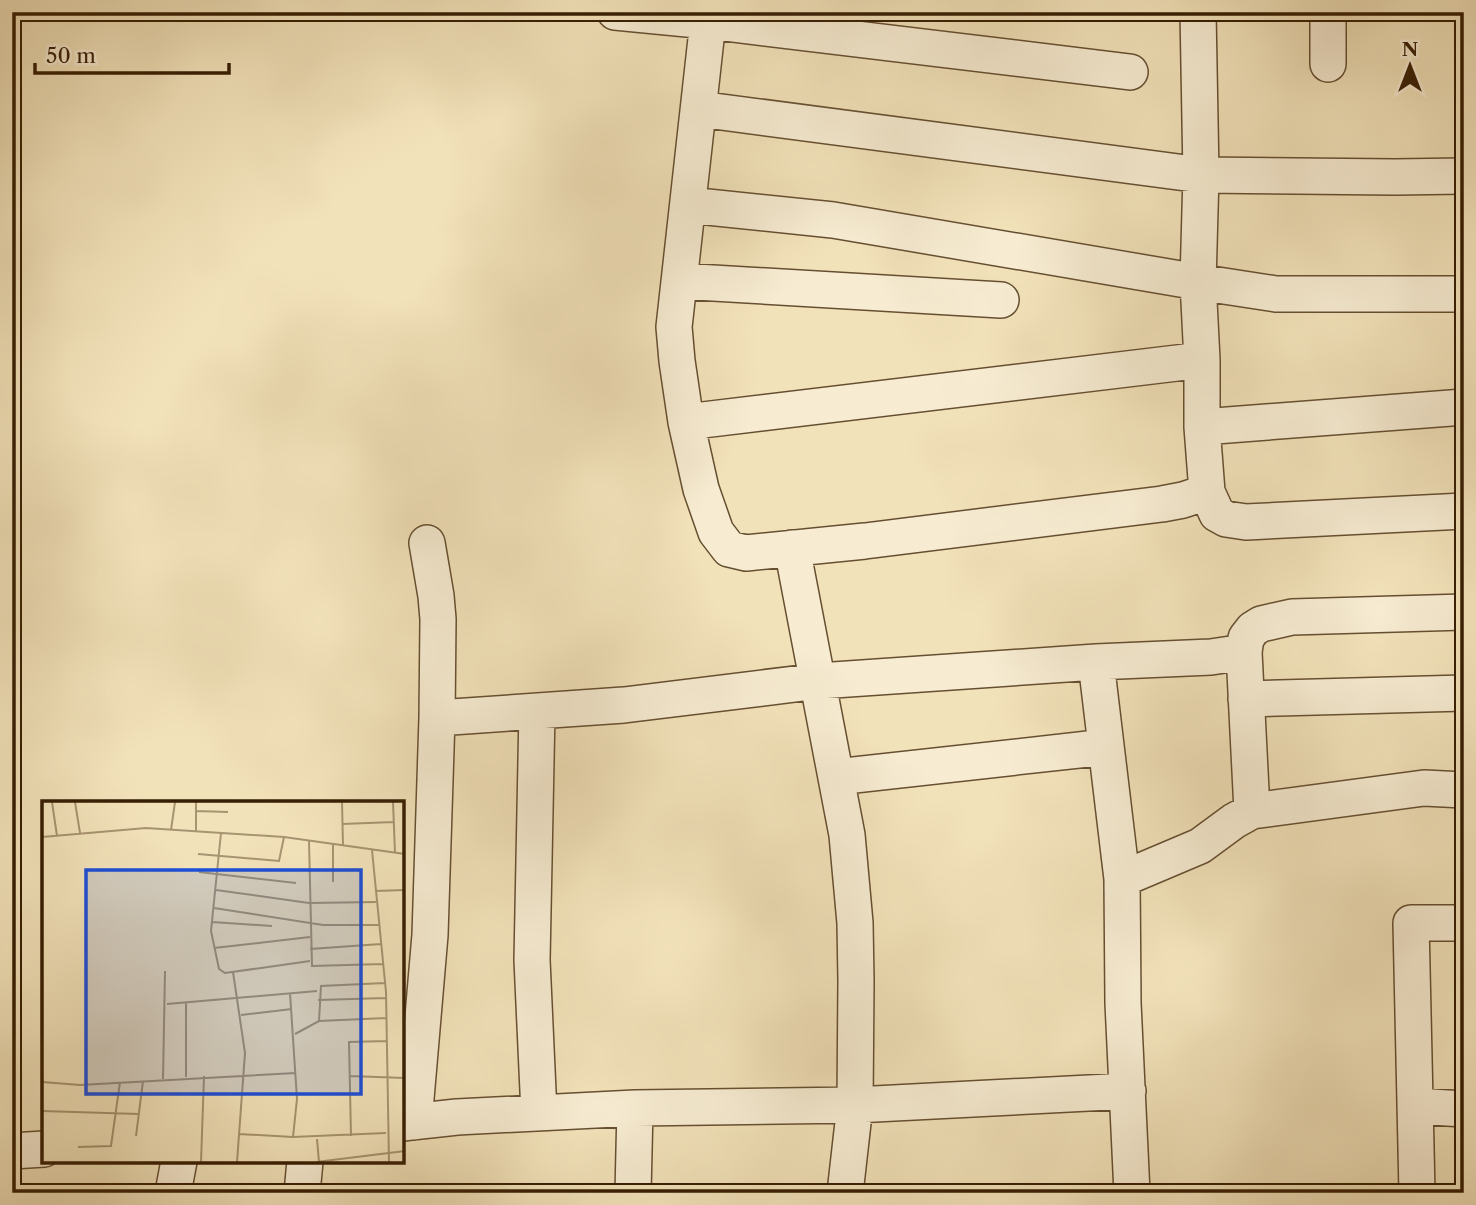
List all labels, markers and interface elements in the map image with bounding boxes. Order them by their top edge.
scale bar [35,32,229,76]
north arrow [1374,32,1444,102]
text: N [1402,38,1418,61]
text: 50 m [46,43,96,68]
inset map [42,801,404,1163]

